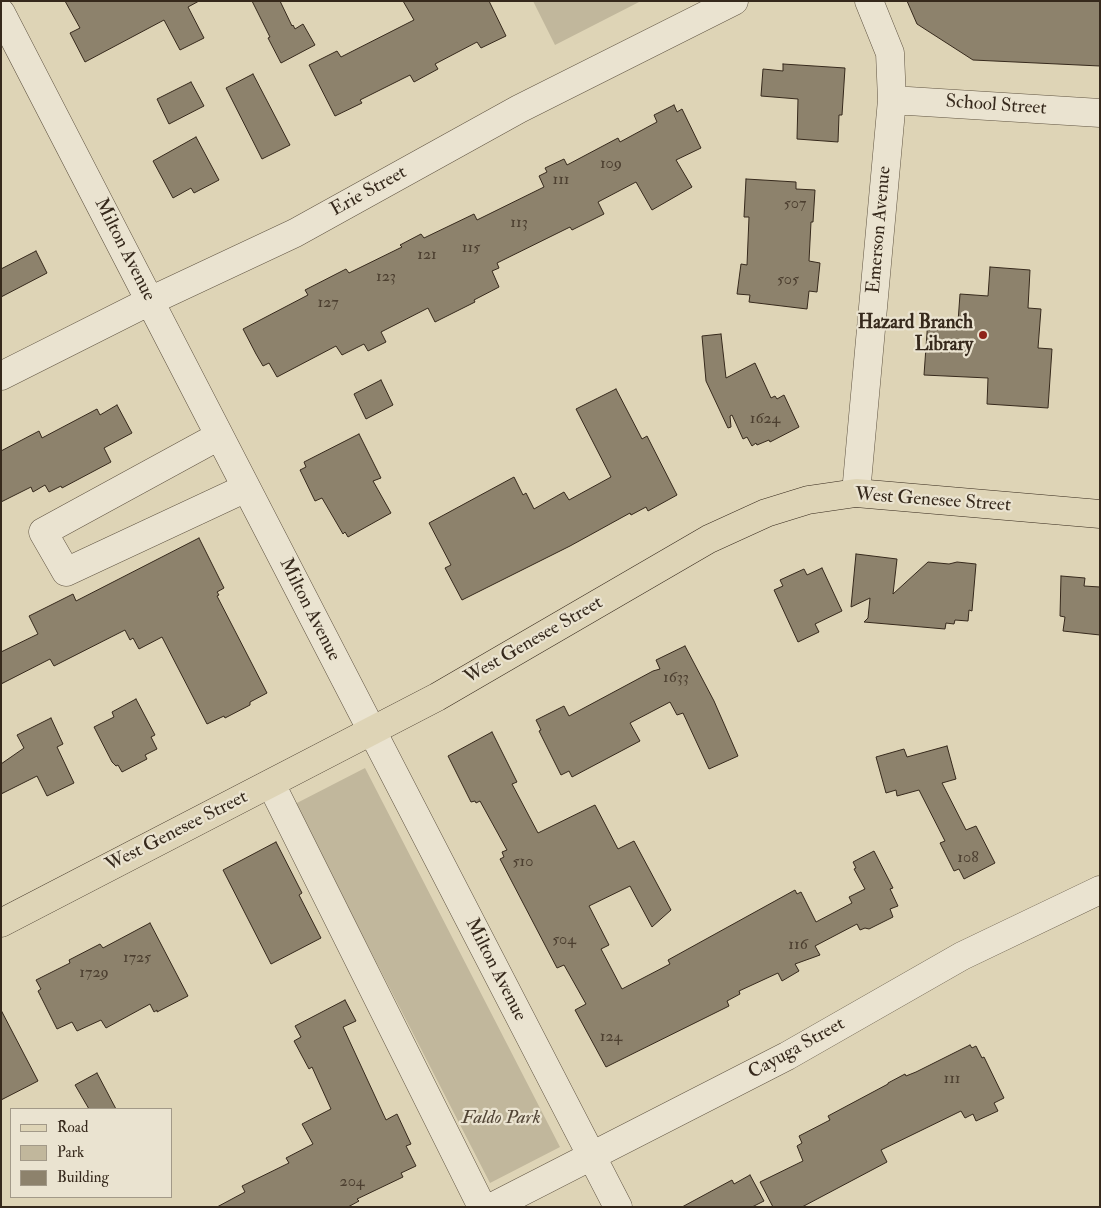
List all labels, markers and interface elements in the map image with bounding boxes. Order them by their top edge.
street label: School Street [945,91,1047,121]
house number: 109 [600,155,622,175]
street label: Erie Street [327,162,411,222]
street label: Emerson Avenue [863,165,897,295]
house number: 111 [552,171,570,191]
street label: Milton Avenue [88,195,160,305]
house number: 507 [784,195,806,215]
house number: 113 [510,214,528,234]
house number: 115 [462,239,480,259]
house number: 121 [417,246,437,266]
house number: 123 [376,268,396,288]
house number: 505 [777,271,799,291]
house number: 127 [317,294,339,314]
place label: Hazard Branch Library [858,313,973,357]
marker: Hazard Branch Library [977,329,989,341]
house number: 1624 [750,410,780,430]
street label: West Genesee Street [854,484,1012,518]
street label: Milton Avenue [273,555,345,665]
street label: West Genesee Street [461,592,607,690]
house number: 1633 [663,669,689,689]
street label: West Genesee Street [102,786,252,878]
house number: 108 [957,849,979,869]
house number: 510 [513,853,533,873]
street label: Milton Avenue [459,915,531,1025]
house number: 504 [552,931,576,951]
house number: 116 [788,936,808,956]
house number: 1725 [123,949,151,969]
house number: 1729 [79,964,109,984]
street label: Cayuga Street [745,1013,849,1085]
house number: 124 [600,1028,622,1048]
house number: 111 [943,1070,961,1090]
legend [10,1108,172,1198]
park label: Faldo Park [462,1108,540,1130]
text: Road [57,1118,88,1137]
text: Park [57,1143,84,1162]
text: Building [57,1168,109,1187]
house number: 204 [340,1173,364,1193]

